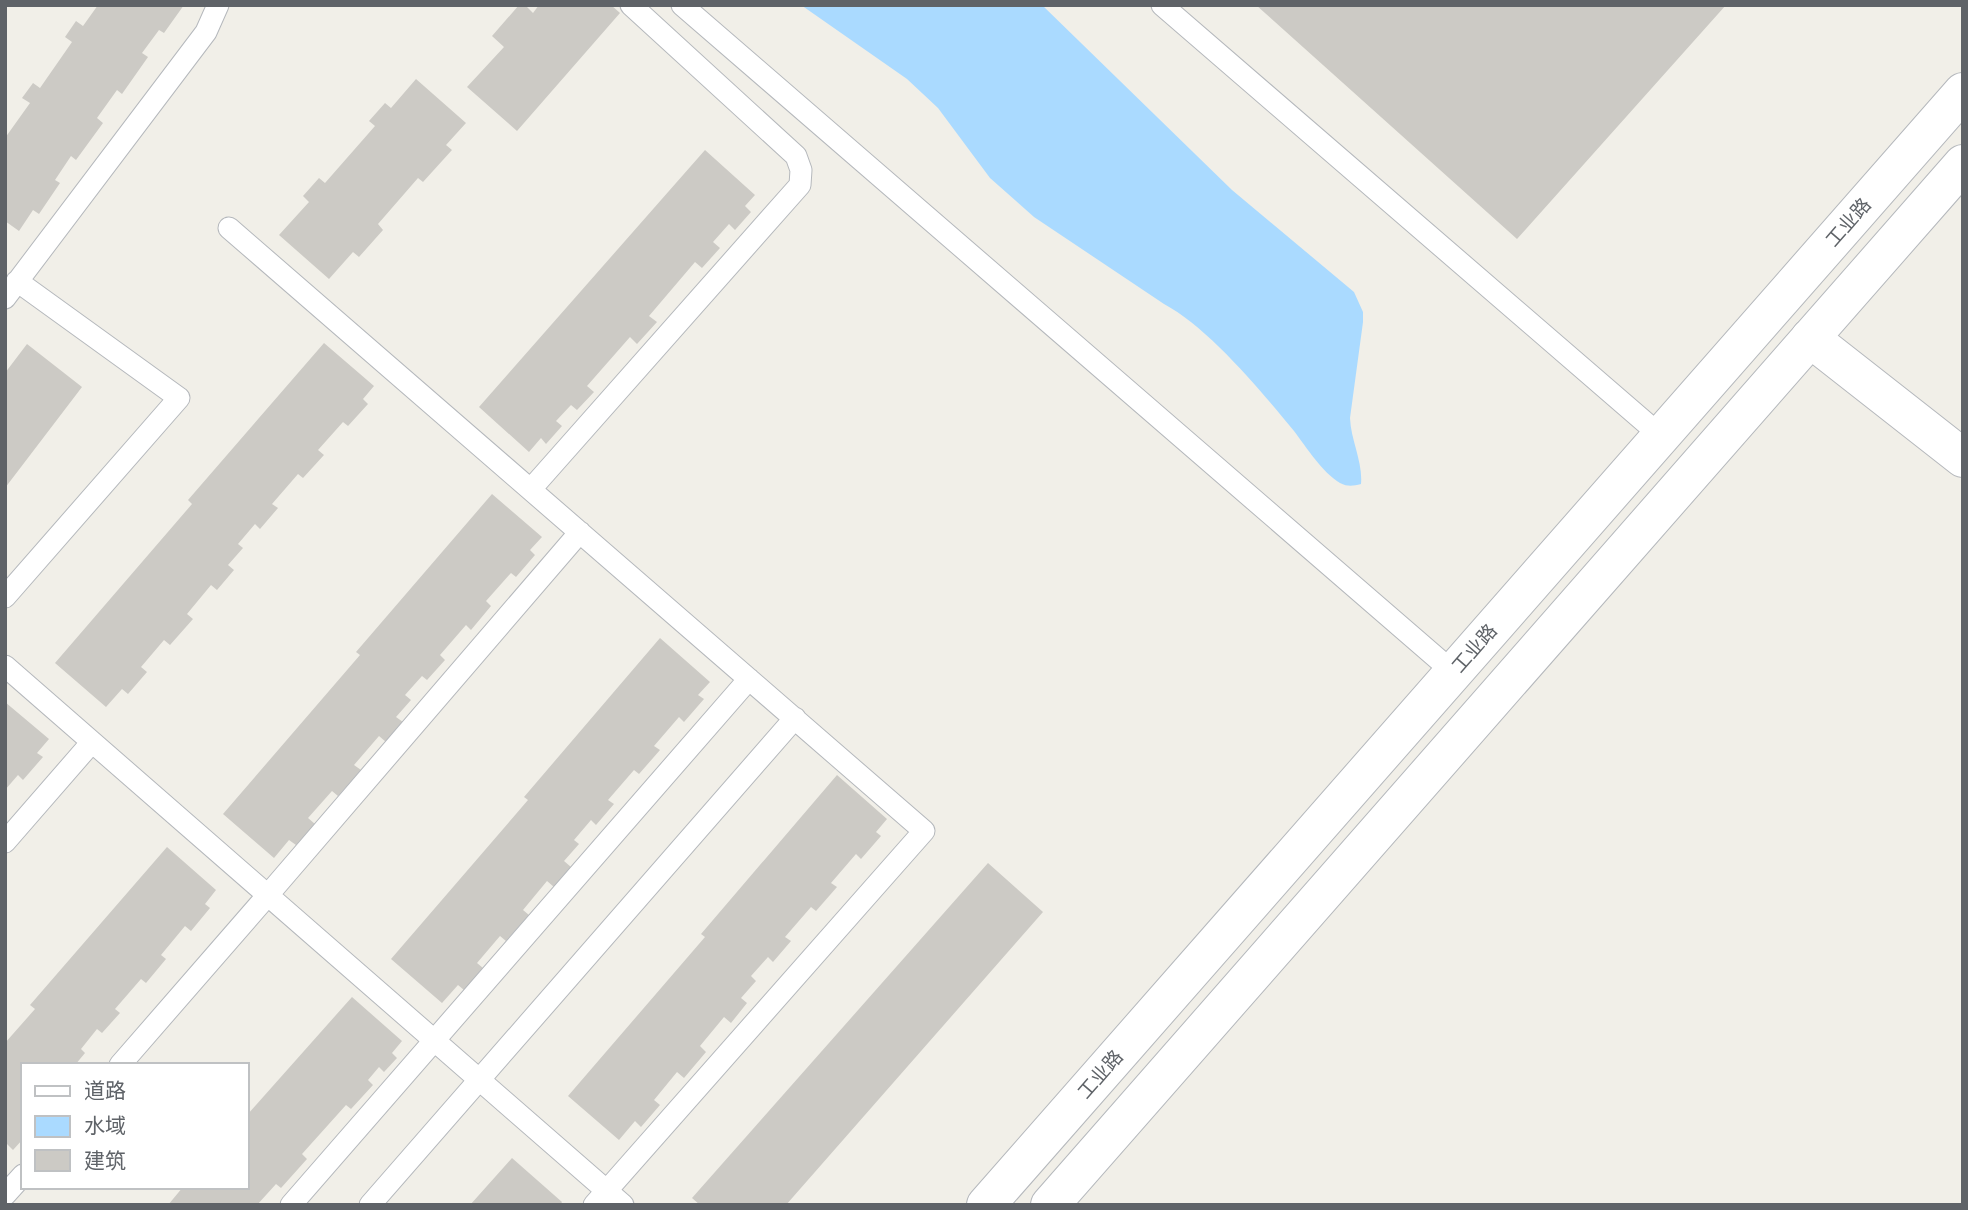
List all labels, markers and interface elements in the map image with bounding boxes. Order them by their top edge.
street label: 工业路 [1819,192,1877,252]
street label: 工业路 [1445,618,1503,678]
street label: 工业路 [1071,1044,1129,1104]
legend [21,1063,248,1189]
text: 道路 [84,1076,126,1104]
text: 水域 [84,1111,126,1139]
text: 建筑 [84,1146,126,1174]

